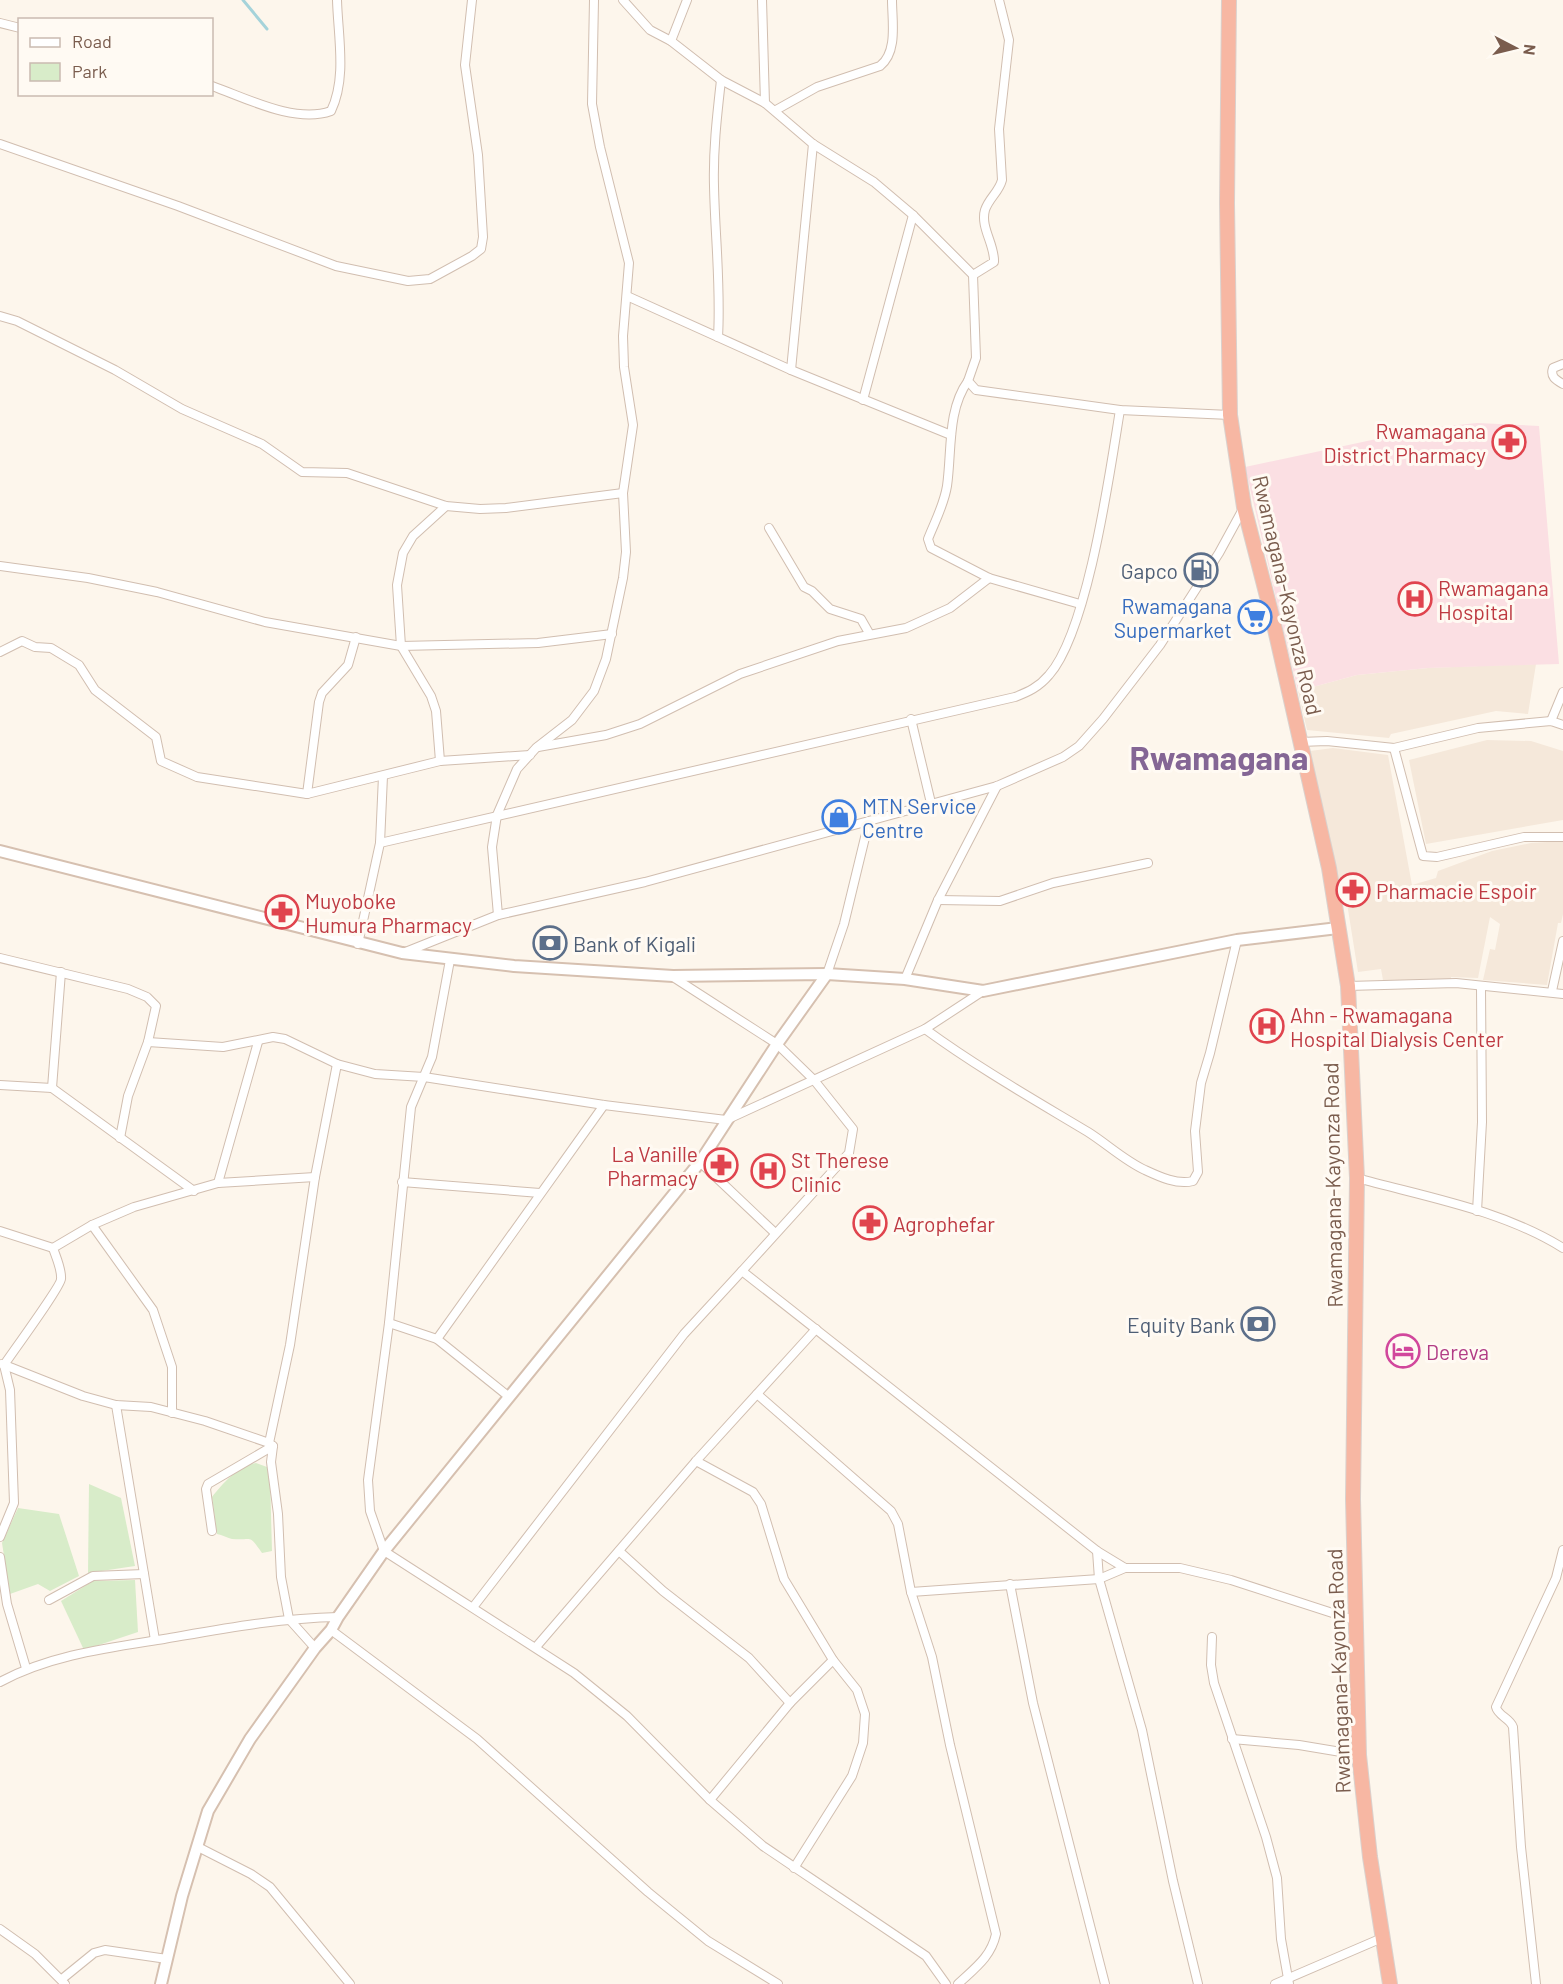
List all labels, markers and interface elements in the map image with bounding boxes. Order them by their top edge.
legend [18,18,213,96]
north arrow [1485,18,1545,78]
text: Road [72,30,112,52]
text: N [1520,43,1540,56]
text: Park [72,60,107,82]
place label: Rwamagana District Pharmacy [1323,418,1486,467]
pharmacy icon: Rwamagana District Pharmacy [1491,424,1527,460]
street label: Rwamagana-Kayonza Road [1248,473,1328,717]
fuel station icon: Gapco [1183,552,1219,588]
place label: Gapco [1121,558,1178,583]
place label: Rwamagana Hospital [1438,575,1549,624]
hospital icon: Rwamagana Hospital [1397,581,1433,617]
place label: Rwamagana Supermarket [1114,593,1232,642]
supermarket icon: Rwamagana Supermarket [1237,599,1273,635]
district label: Rwamagana [1130,737,1308,777]
place label: MTN Service Centre [862,793,976,842]
shop icon: MTN Service Centre [821,799,857,835]
pharmacy icon: Pharmacie Espoir [1335,872,1371,908]
place label: Pharmacie Espoir [1376,878,1537,903]
place label: Muyoboke Humura Pharmacy [305,888,472,937]
pharmacy icon: Muyoboke Humura Pharmacy [264,894,300,930]
bank icon: Bank of Kigali [532,925,568,961]
place label: Bank of Kigali [573,931,696,956]
place label: Ahn - Rwamagana Hospital Dialysis Center [1290,1002,1504,1051]
hospital icon: Ahn - Rwamagana Hospital Dialysis Center [1249,1008,1285,1044]
street label: Rwamagana-Kayonza Road [1317,1062,1347,1308]
place label: La Vanille Pharmacy [607,1141,698,1190]
pharmacy icon: La Vanille Pharmacy [703,1147,739,1183]
place label: St Therese Clinic [791,1147,889,1196]
hospital icon: St Therese Clinic [750,1153,786,1189]
pharmacy icon: Agrophefar [852,1205,888,1241]
place label: Agrophefar [893,1211,995,1236]
bank icon: Equity Bank [1240,1306,1276,1342]
place label: Equity Bank [1127,1312,1235,1337]
hotel icon: Dereva [1385,1333,1421,1369]
place label: Dereva [1426,1339,1489,1364]
street label: Rwamagana-Kayonza Road [1321,1548,1355,1794]

